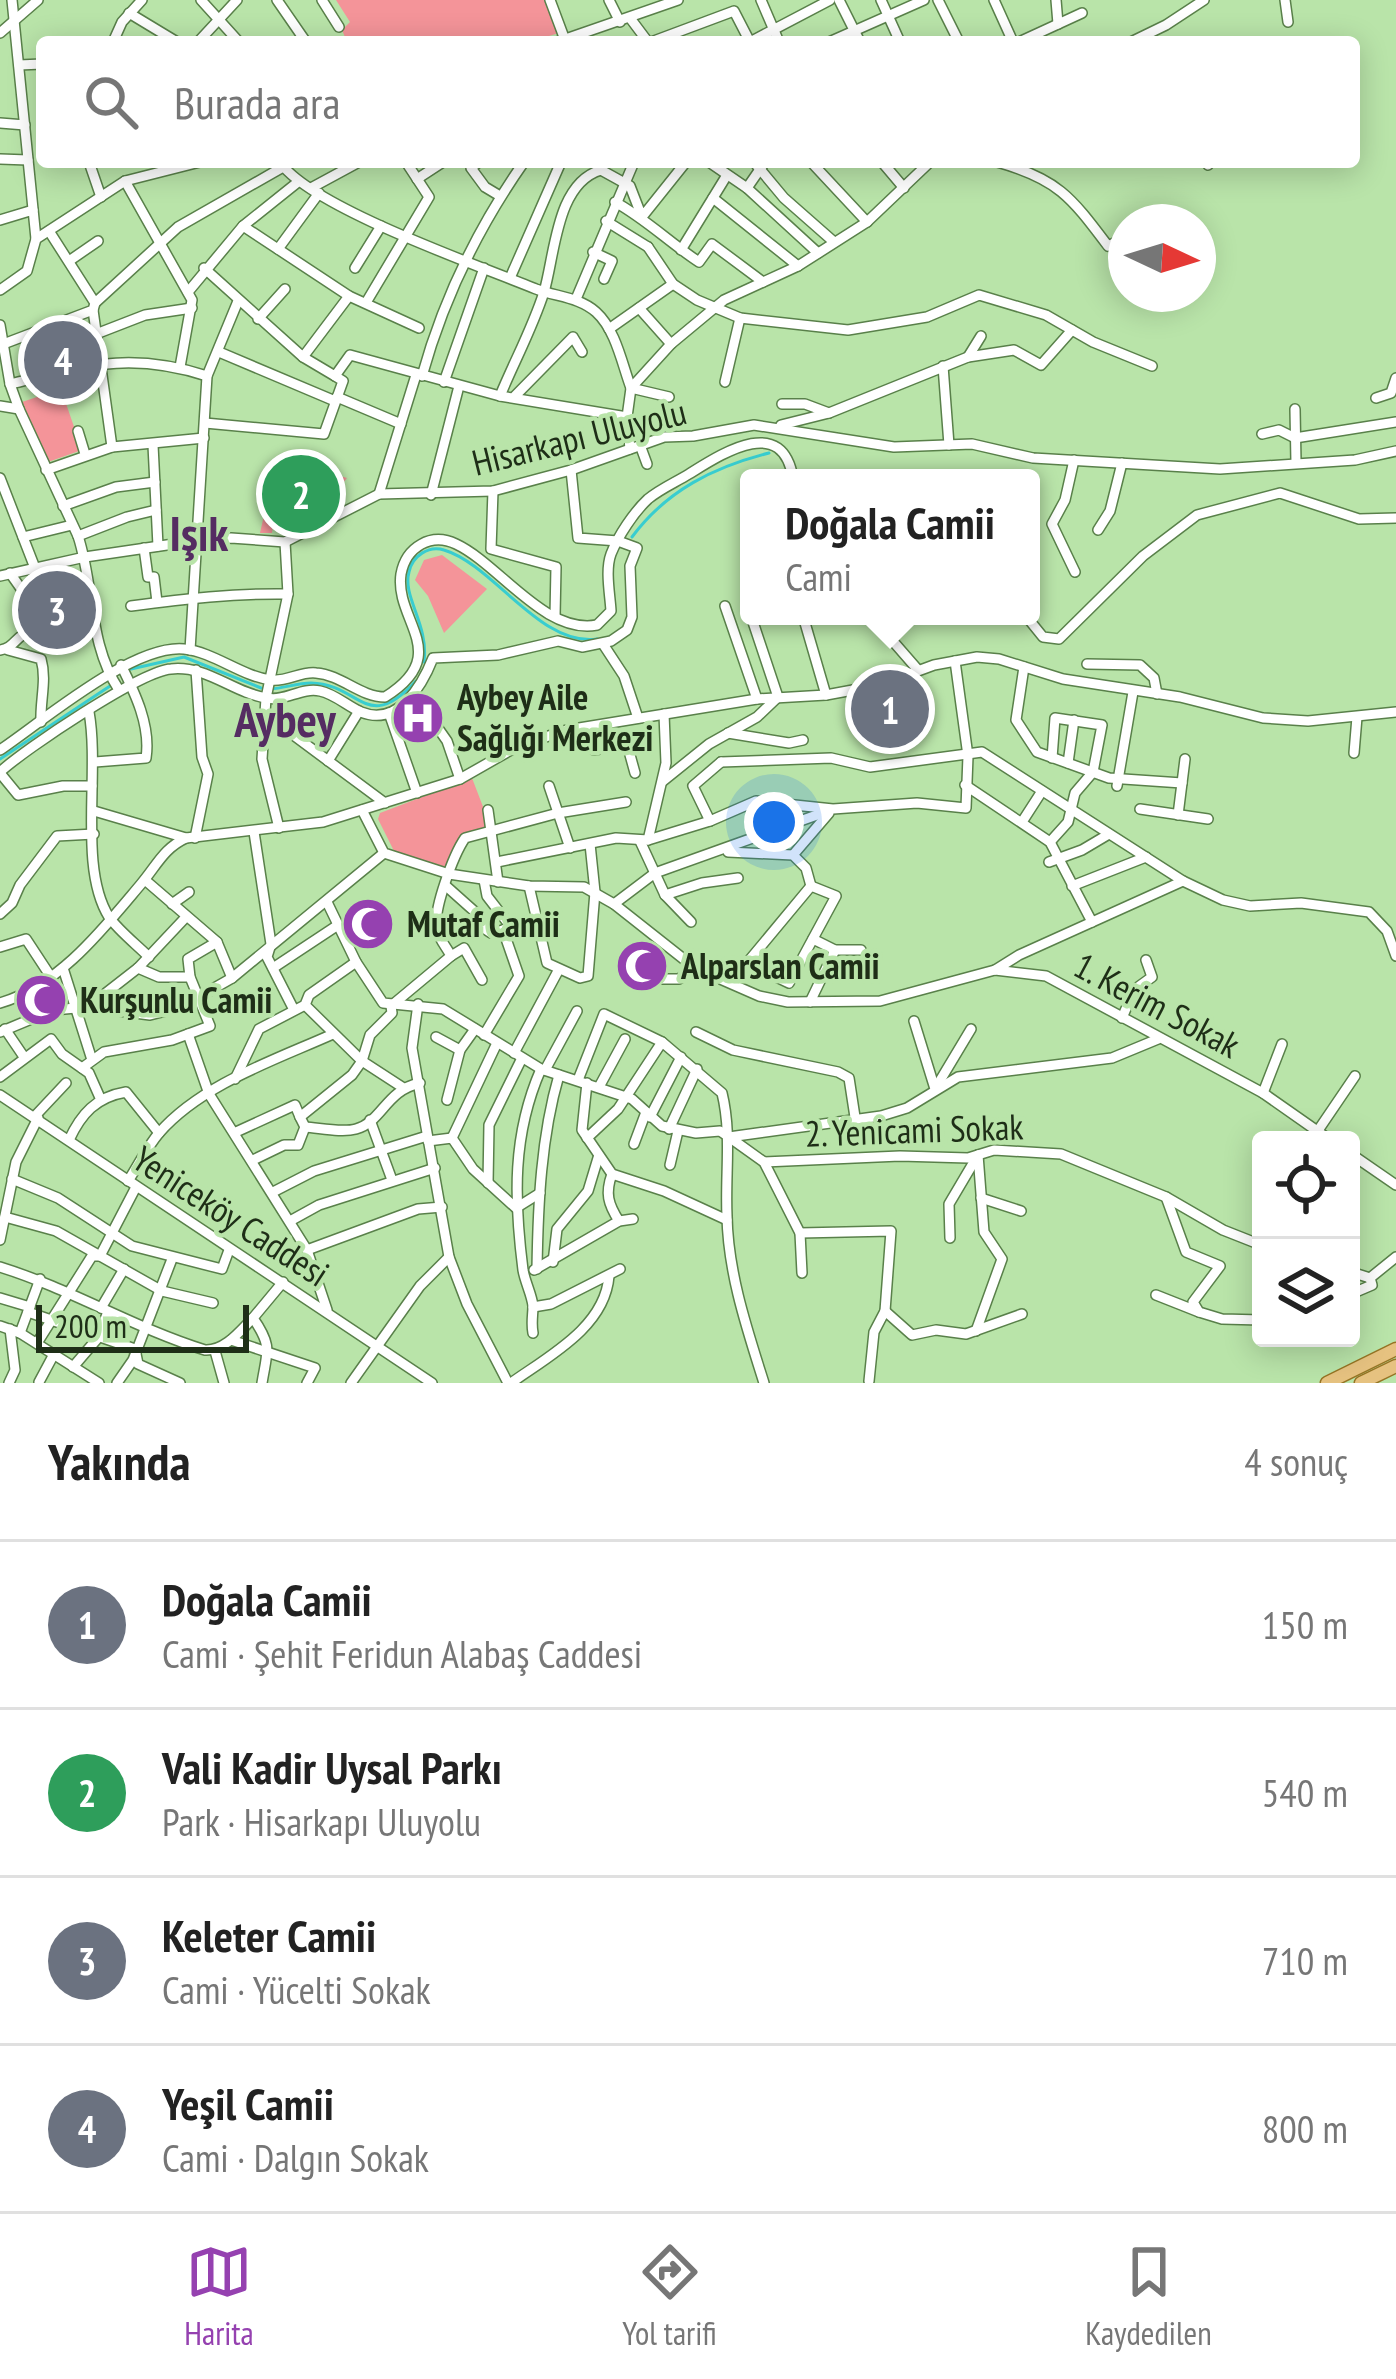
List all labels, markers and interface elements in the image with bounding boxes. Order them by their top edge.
search box [36,36,1360,168]
icon: search [78,69,144,135]
text: Burada ara [174,73,340,131]
north arrow [1108,204,1216,312]
pin: 4 [24,315,102,405]
street label: Hisarkapı Uluyolu [467,387,691,486]
pin: 2 [262,449,340,539]
popup [740,469,1040,625]
text: Doğala Camii [785,493,995,551]
district label: Işık [170,502,229,564]
text: Cami [785,551,852,602]
pin: 3 [18,565,96,655]
pin: 1 [851,664,929,754]
place label: Aybey Aile Sağlığı Merkezi [456,673,653,761]
district label: Aybey [233,688,337,750]
hospital icon: Aybey Aile Sağlığı Merkezi [390,690,446,746]
your location [744,792,804,852]
mosque icon: Mutaf Camii [340,896,396,952]
place label: Mutaf Camii [407,900,560,947]
mosque icon: Alparslan Camii [614,938,670,994]
street label: 1. Kerim Sokak [1066,941,1248,1068]
place label: Alparslan Camii [680,942,880,989]
mosque icon: Kurşunlu Camii [13,972,69,1028]
place label: Kurşunlu Camii [80,976,272,1023]
street label: 2. Yenicami Sokak [804,1102,1024,1157]
map controls [1252,1131,1360,1347]
button: locate [1252,1131,1360,1239]
street label: Yeniceköy Caddesi [124,1135,338,1296]
button: layers [1252,1239,1360,1347]
scale bar [36,1299,249,1352]
text: 200 m [54,1304,127,1347]
text: Yakında [48,1428,190,1494]
text: 4 sonuç [1244,1436,1348,1487]
text: Doğala Camii [162,1570,372,1628]
text: 1 [78,1599,96,1650]
text: 150 m [1262,1599,1348,1650]
text: Cami · Şehit Feridun Alabaş Caddesi [162,1628,642,1679]
text: Vali Kadir Uysal Parkı [162,1738,502,1796]
text: 2 [78,1767,96,1818]
text: 540 m [1262,1767,1348,1818]
text: Park · Hisarkapı Uluyolu [162,1796,481,1847]
text: Keleter Camii [162,1906,376,1964]
text: 3 [78,1935,96,1986]
text: 710 m [1262,1935,1348,1986]
text: Cami · Yücelti Sokak [162,1964,431,2015]
text: Yeşil Camii [162,2074,334,2132]
text: 4 [78,2103,96,2154]
text: 800 m [1262,2103,1348,2154]
text: Cami · Dalgın Sokak [162,2132,429,2183]
tab: Harita [184,2239,254,2354]
tab: Yol tarifi [622,2239,717,2354]
tab: Kaydedilen [1085,2239,1212,2354]

